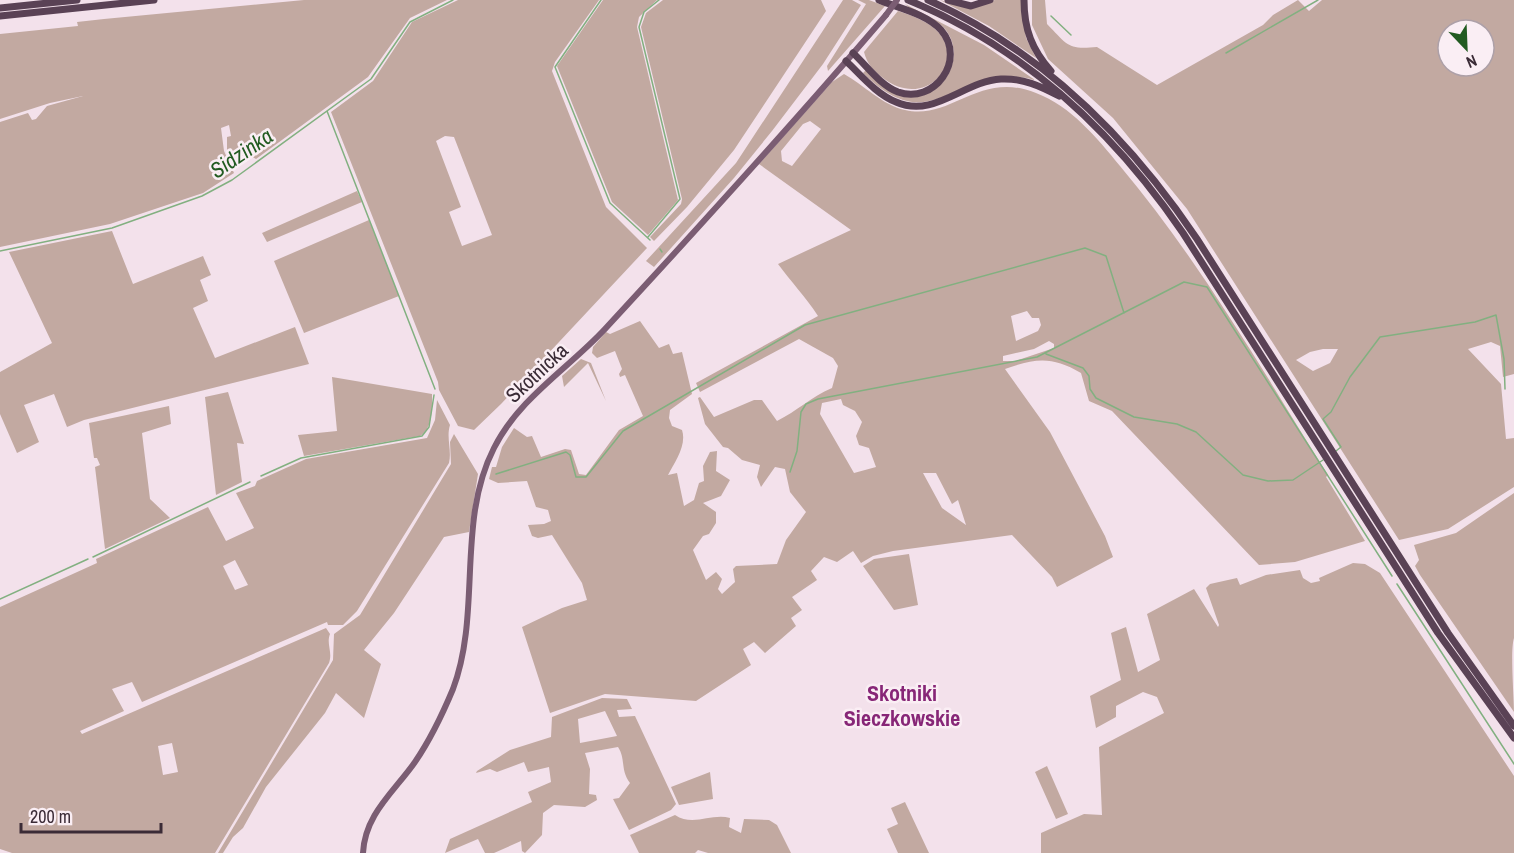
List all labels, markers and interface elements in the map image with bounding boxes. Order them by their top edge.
north arrow [1436,18,1496,78]
text: N [1463,50,1481,74]
water label: Sidzinka [204,121,278,185]
street label: Skotnicka [499,336,575,409]
district label: Skotniki Sieczkowskie [844,678,960,733]
scale bar [21,796,160,834]
text: 200 m [30,804,71,829]

